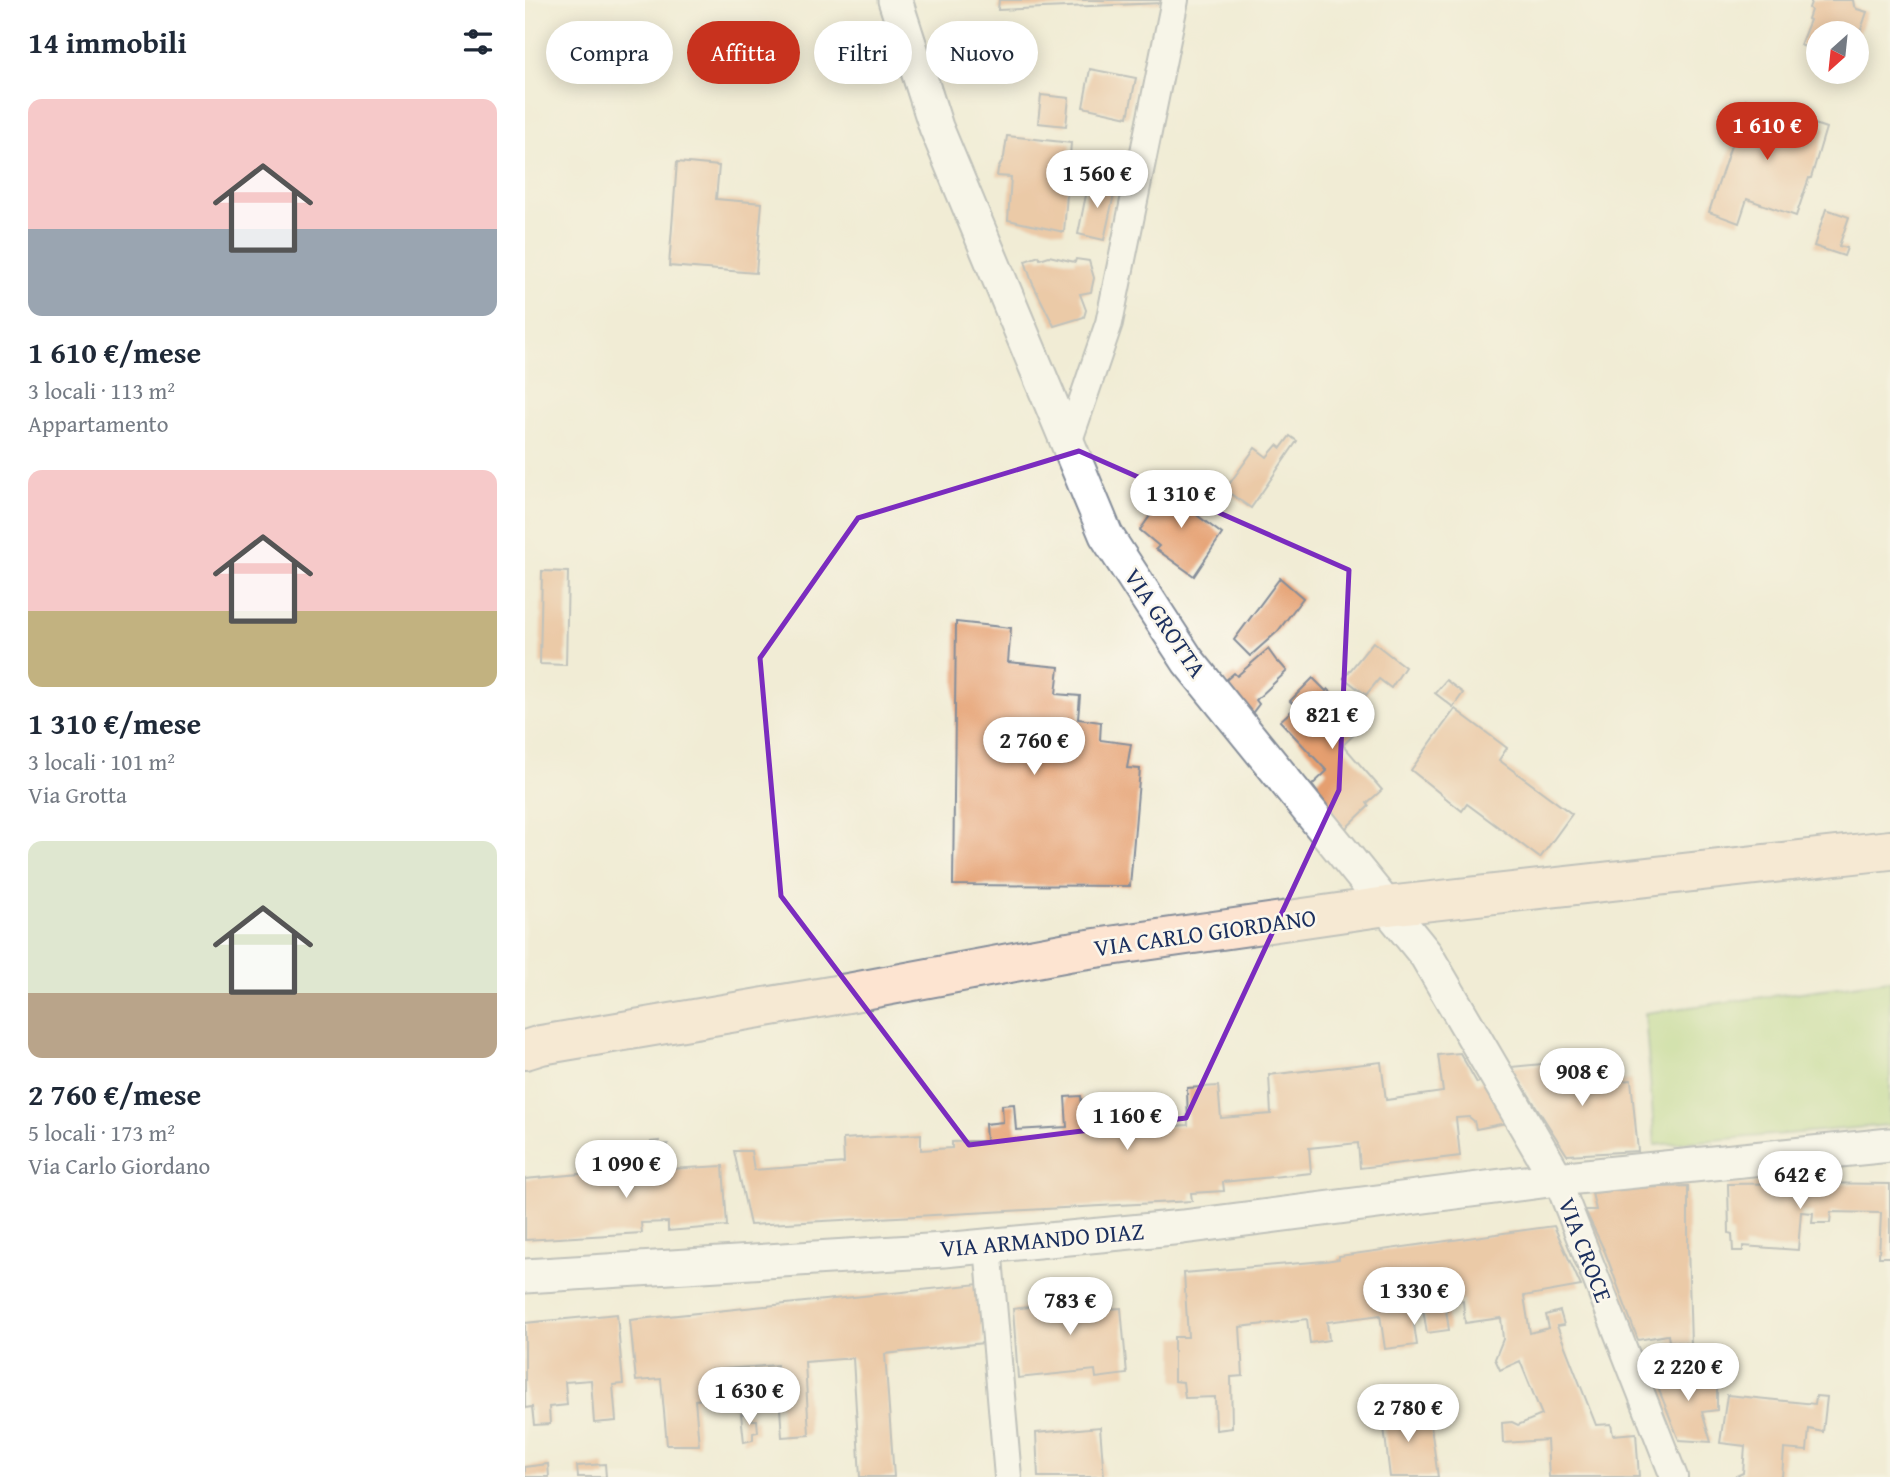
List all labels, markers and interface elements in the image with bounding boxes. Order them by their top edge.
text: 14 immobili [28,20,187,64]
chip: Compra [546,21,673,84]
chip: Affitta [687,21,800,84]
chip: Filtri [814,21,912,84]
chip: Nuovo [926,21,1038,84]
north arrow [1806,21,1869,84]
map controls [1806,21,1869,84]
icon: filters [459,23,497,61]
pin: 1 610 € [1702,102,1832,162]
text: 1 610 € [1732,108,1802,141]
icon: home [200,145,326,271]
pin: 1 560 € [1032,150,1162,210]
text: 1 560 € [1062,156,1132,189]
text: 1 610 €/mese [28,330,201,374]
text: 3 locali · 113 m² [28,374,175,407]
text: Appartamento [28,407,168,440]
pin: 1 310 € [1116,470,1246,530]
text: 1 310 € [1146,476,1216,509]
icon: home [200,516,326,642]
street label: VIA GROTTA [1116,561,1215,685]
pin: 821 € [1283,692,1381,751]
text: 821 € [1306,697,1358,730]
text: 1 310 €/mese [28,701,201,745]
pin: 2 760 € [969,718,1099,777]
text: 2 760 € [999,723,1069,756]
text: 3 locali · 101 m² [28,745,175,778]
text: Via Grotta [28,778,127,811]
icon: home [200,887,326,1013]
street label: VIA CARLO GIORDANO [1092,900,1318,965]
pin: 908 € [1533,1048,1631,1108]
text: 908 € [1556,1054,1608,1087]
text: 2 760 €/mese [28,1072,201,1116]
pin: 1 160 € [1062,1092,1192,1152]
text: 1 160 € [1092,1098,1162,1131]
text: 5 locali · 173 m² [28,1116,175,1149]
pin: 1 090 € [561,1140,691,1200]
text: 1 090 € [591,1146,661,1179]
text: Via Carlo Giordano [28,1149,210,1182]
pin: 642 € [1751,1152,1849,1211]
text: 642 € [1774,1157,1826,1190]
street label: VIA CROCE [1549,1192,1621,1307]
street label: VIA ARMANDO DIAZ [938,1213,1146,1266]
pin: 1 330 € [1349,1268,1479,1327]
text: 1 330 € [1379,1273,1449,1306]
pin: 783 € [1021,1278,1119,1337]
text: 783 € [1044,1283,1096,1316]
pin: 2 220 € [1623,1344,1753,1403]
text: 2 220 € [1653,1349,1723,1382]
pin: 1 630 € [684,1368,814,1427]
text: 1 630 € [714,1373,784,1406]
pin: 2 780 € [1343,1384,1473,1444]
text: 2 780 € [1373,1390,1443,1423]

